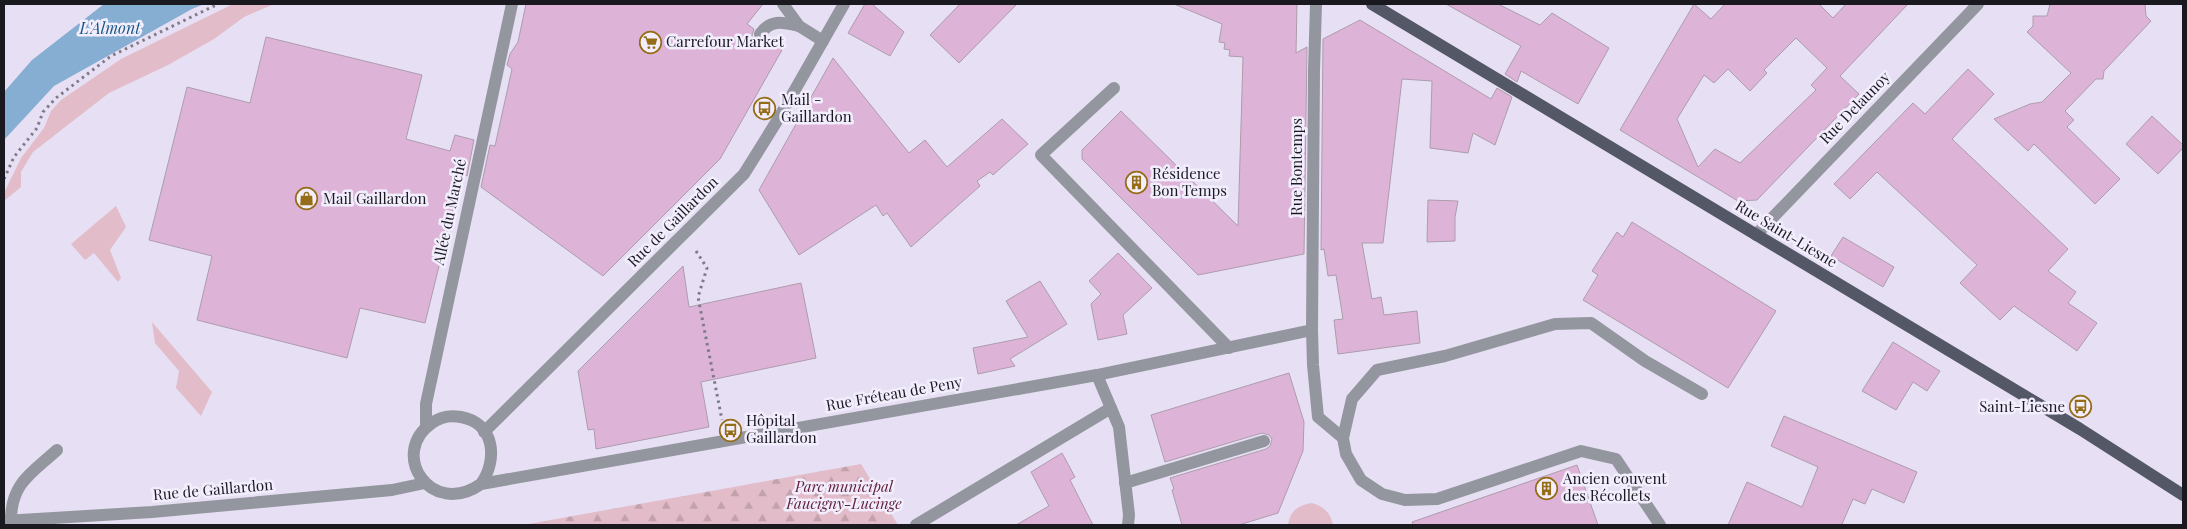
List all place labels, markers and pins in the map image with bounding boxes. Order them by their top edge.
supermarket icon: Carrefour Market [638,30,662,54]
place label: Carrefour Market [666,31,784,51]
place label: Mail - Gaillardon [781,89,852,126]
bus stop icon: Mail - Gaillardon [753,97,777,121]
place label: Résidence Bon Temps [1152,163,1227,200]
building icon: Résidence Bon Temps [1124,171,1148,195]
shop icon: Mail Gaillardon [295,187,319,211]
place label: Mail Gaillardon [323,188,427,208]
bus stop icon: Saint-Liesne [2069,395,2093,419]
place label: Saint-Liesne [1979,396,2065,416]
place label: Hôpital Gaillardon [746,410,817,447]
bus stop icon: Hôpital Gaillardon [718,418,742,442]
place label: Ancien couvent des Récollets [1562,468,1667,505]
building icon: Ancien couvent des Récollets [1535,476,1559,500]

